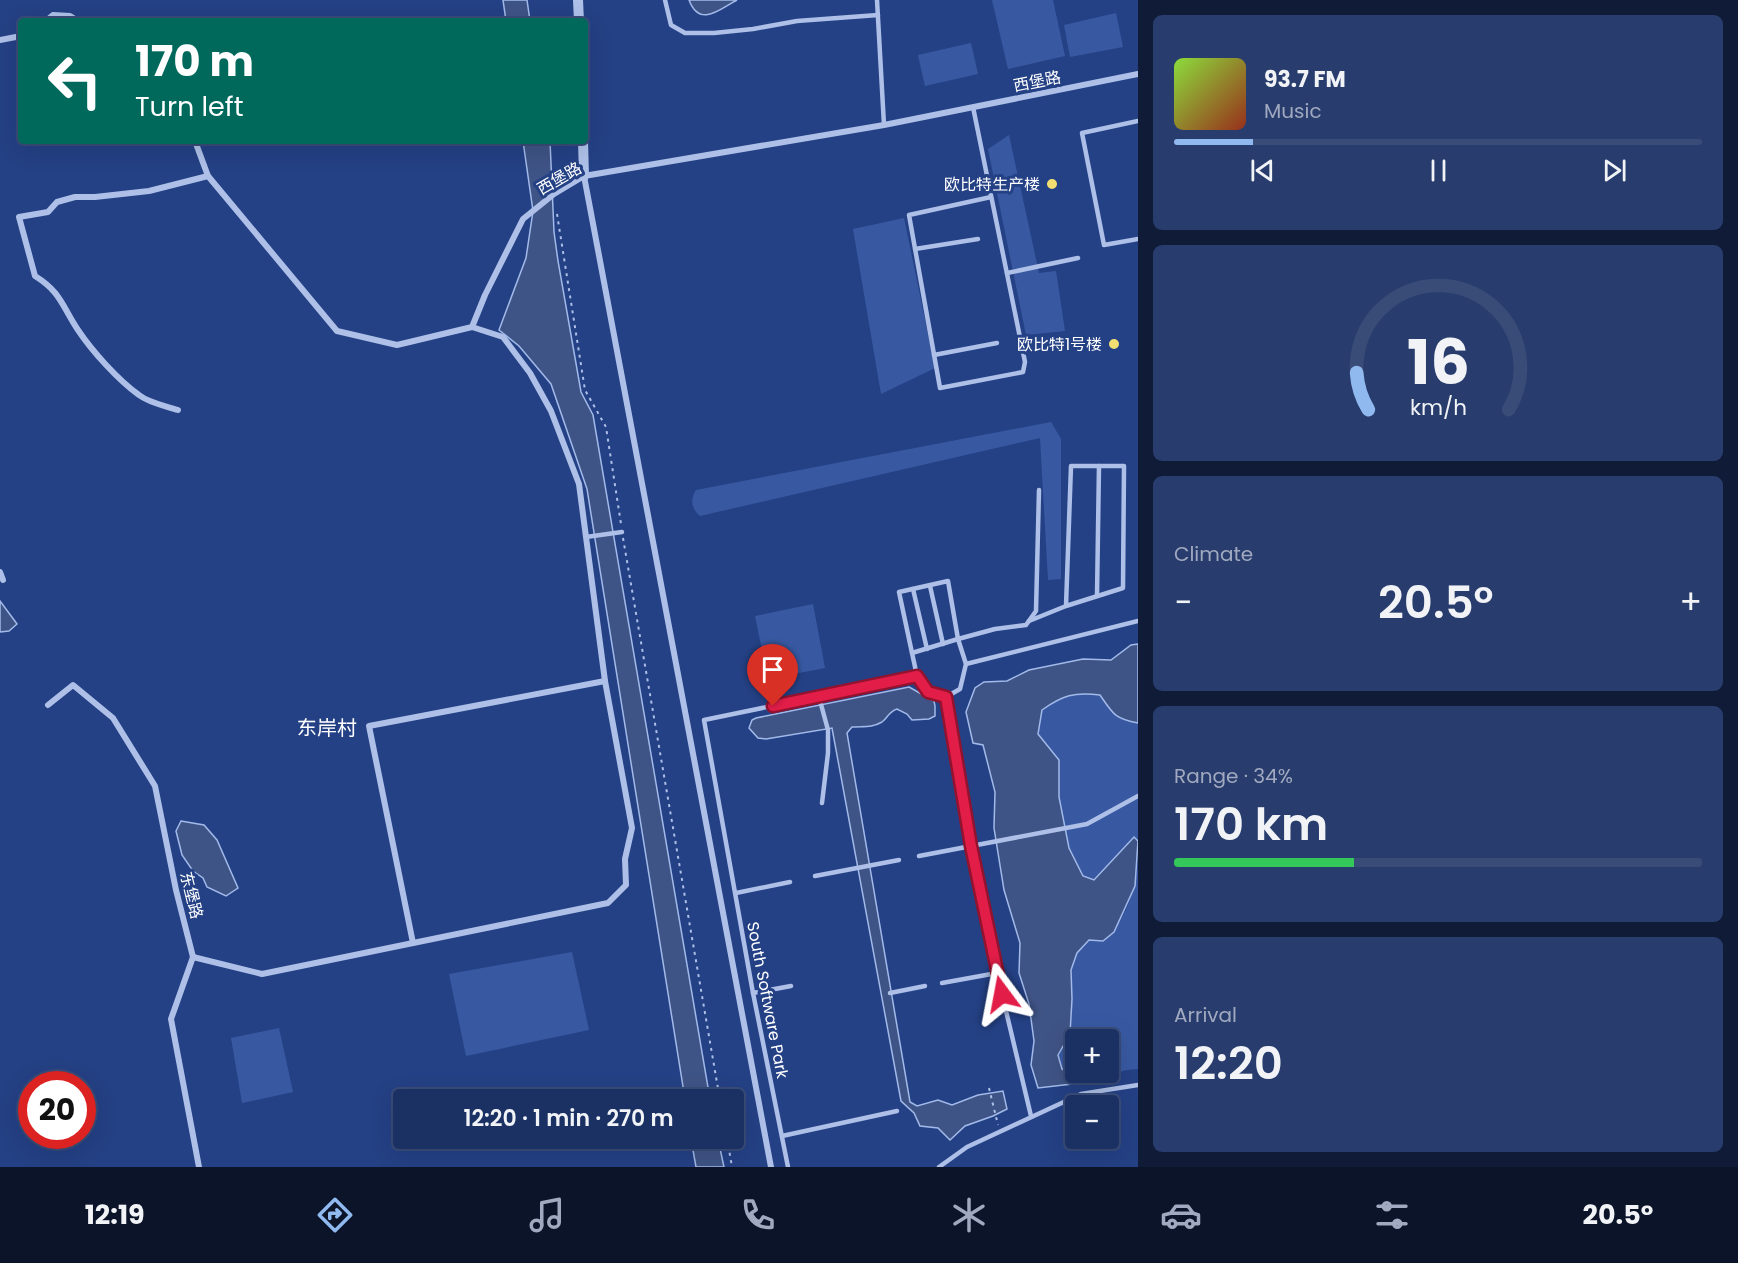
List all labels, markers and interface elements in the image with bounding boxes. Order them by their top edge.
text: 170 m [135,32,254,91]
icon: left [36,42,114,120]
text: 93.7 FM [1264,64,1346,95]
street label: 西堡路 [1011,66,1063,97]
text: Turn left [135,88,244,125]
text: Music [1264,97,1322,125]
icon: previous [1246,154,1279,187]
icon: pause [1422,154,1455,187]
icon: next [1598,154,1631,187]
street label: 西堡路 [533,156,586,200]
place label: 欧比特生产楼 [944,173,1040,196]
marker: 欧比特生产楼 [1045,177,1059,191]
text: 16 [1406,318,1470,406]
place label: 欧比特1号楼 [1017,333,1102,356]
marker: 欧比特1号楼 [1107,337,1121,351]
text: km/h [1409,393,1467,424]
text: Climate [1174,540,1253,568]
text: 20.5° [1378,571,1494,634]
text: − [1174,579,1192,626]
text: + [1679,579,1702,626]
pin [747,644,798,706]
icon: arrive [756,653,789,686]
district label: 东岸村 [297,714,357,742]
text: Range · 34% [1174,762,1293,790]
text: 170 km [1174,793,1328,856]
street label: 东堡路 [175,869,208,921]
street label: South Software Park [741,920,794,1081]
position arrow [970,962,1034,1026]
text: Arrival [1174,1001,1237,1029]
map controls [1065,1029,1119,1149]
button: + [1065,1029,1119,1083]
text: 12:20 [1174,1032,1283,1095]
speed limit sign: 20 [18,1071,96,1149]
button: − [1065,1095,1119,1149]
text: 12:20 · 1 min · 270 m [463,1103,674,1134]
icon: directions [314,1194,356,1236]
icon: music [526,1194,568,1236]
icon: phone [737,1194,779,1236]
icon: climate [948,1194,990,1236]
icon: car [1160,1194,1202,1236]
icon: filters [1371,1194,1413,1236]
text: 12:19 [85,1196,145,1233]
text: 20.5° [1583,1196,1653,1233]

